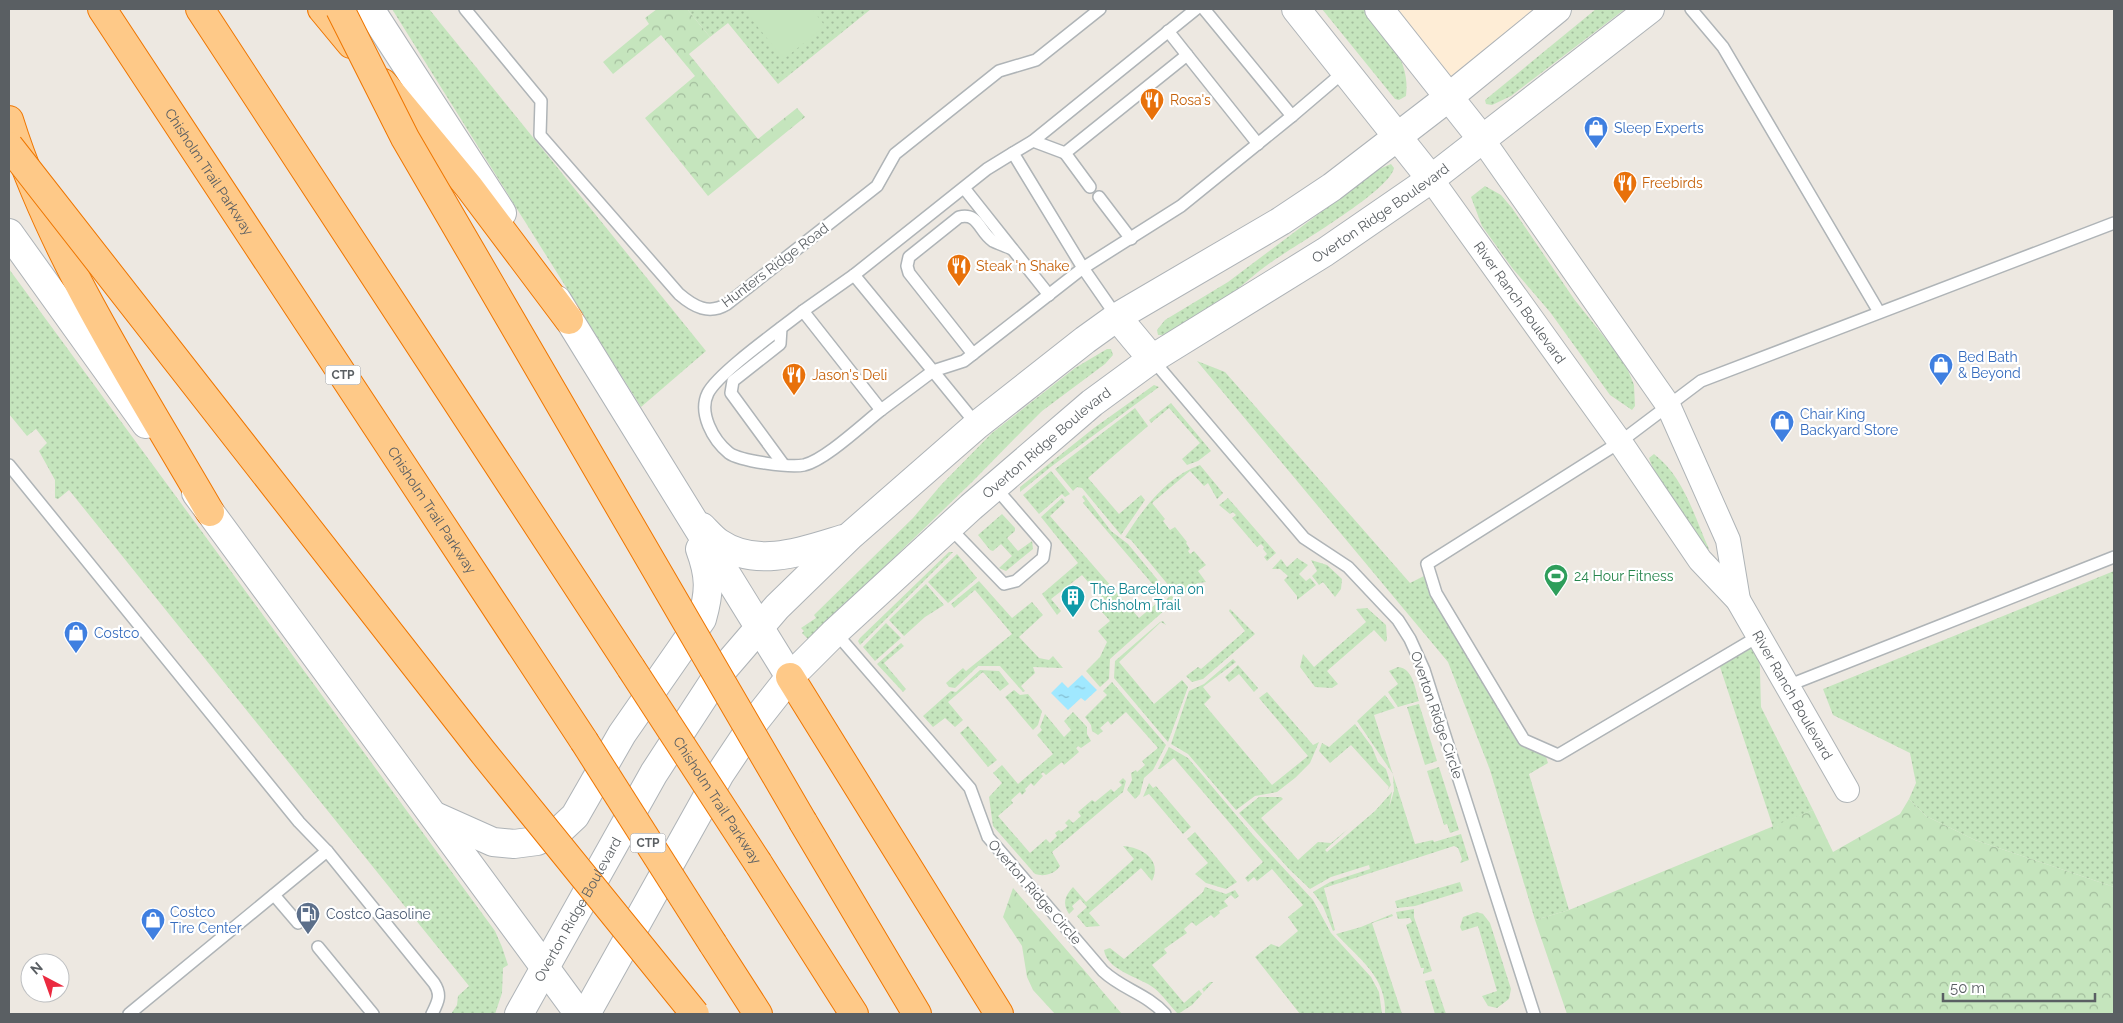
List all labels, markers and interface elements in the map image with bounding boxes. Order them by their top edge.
restaurant icon: Rosa's [1139,87,1165,121]
place label: Rosa's [1170,92,1211,108]
street label: Chisholm Trail Parkway [162,105,257,239]
shop icon: Sleep Experts [1583,115,1609,149]
place label: Sleep Experts [1614,120,1704,136]
street label: Overton Ridge Boulevard [1309,160,1452,266]
restaurant icon: Freebirds [1612,170,1638,204]
place label: Freebirds [1642,175,1703,191]
street label: Hunters Ridge Road [718,220,832,310]
street label: River Ranch Boulevard [1471,238,1569,366]
restaurant icon: Steak 'n Shake [946,253,972,287]
place label: Steak 'n Shake [976,258,1070,274]
place label: Bed Bath & Beyond [1958,349,2021,381]
shop icon: Bed Bath & Beyond [1928,352,1954,386]
restaurant icon: Jason's Deli [781,362,807,396]
road number: CTP [326,366,360,384]
place label: Jason's Deli [812,367,887,383]
street label: Overton Ridge Boulevard [979,384,1114,502]
place label: Chair King Backyard Store [1800,406,1898,438]
shop icon: Chair King Backyard Store [1769,409,1795,443]
street label: Chisholm Trail Parkway [384,444,480,577]
sports icon: 24 Hour Fitness [1543,563,1569,597]
place label: 24 Hour Fitness [1574,568,1674,584]
place label: The Barcelona on Chisholm Trail [1090,581,1204,613]
building icon: The Barcelona on Chisholm Trail [1060,584,1086,618]
shop icon: Costco [63,620,89,654]
place label: Costco [94,625,139,641]
street label: River Ranch Boulevard [1749,627,1836,762]
street label: Overton Ridge Circle [1408,649,1466,781]
street label: Chisholm Trail Parkway [670,734,765,867]
street label: Overton Ridge Boulevard [531,834,624,984]
road number: CTP [630,834,666,852]
street label: Overton Ridge Circle [985,836,1085,948]
fuel station icon: Costco Gasoline [295,901,321,935]
place label: Costco Tire Center [170,904,242,936]
place label: Costco Gasoline [326,906,431,922]
shop icon: Costco Tire Center [140,907,166,941]
north arrow [20,953,70,1003]
text: N [27,959,46,978]
scale bar [1943,970,2096,1002]
text: 50 m [1950,979,1985,997]

